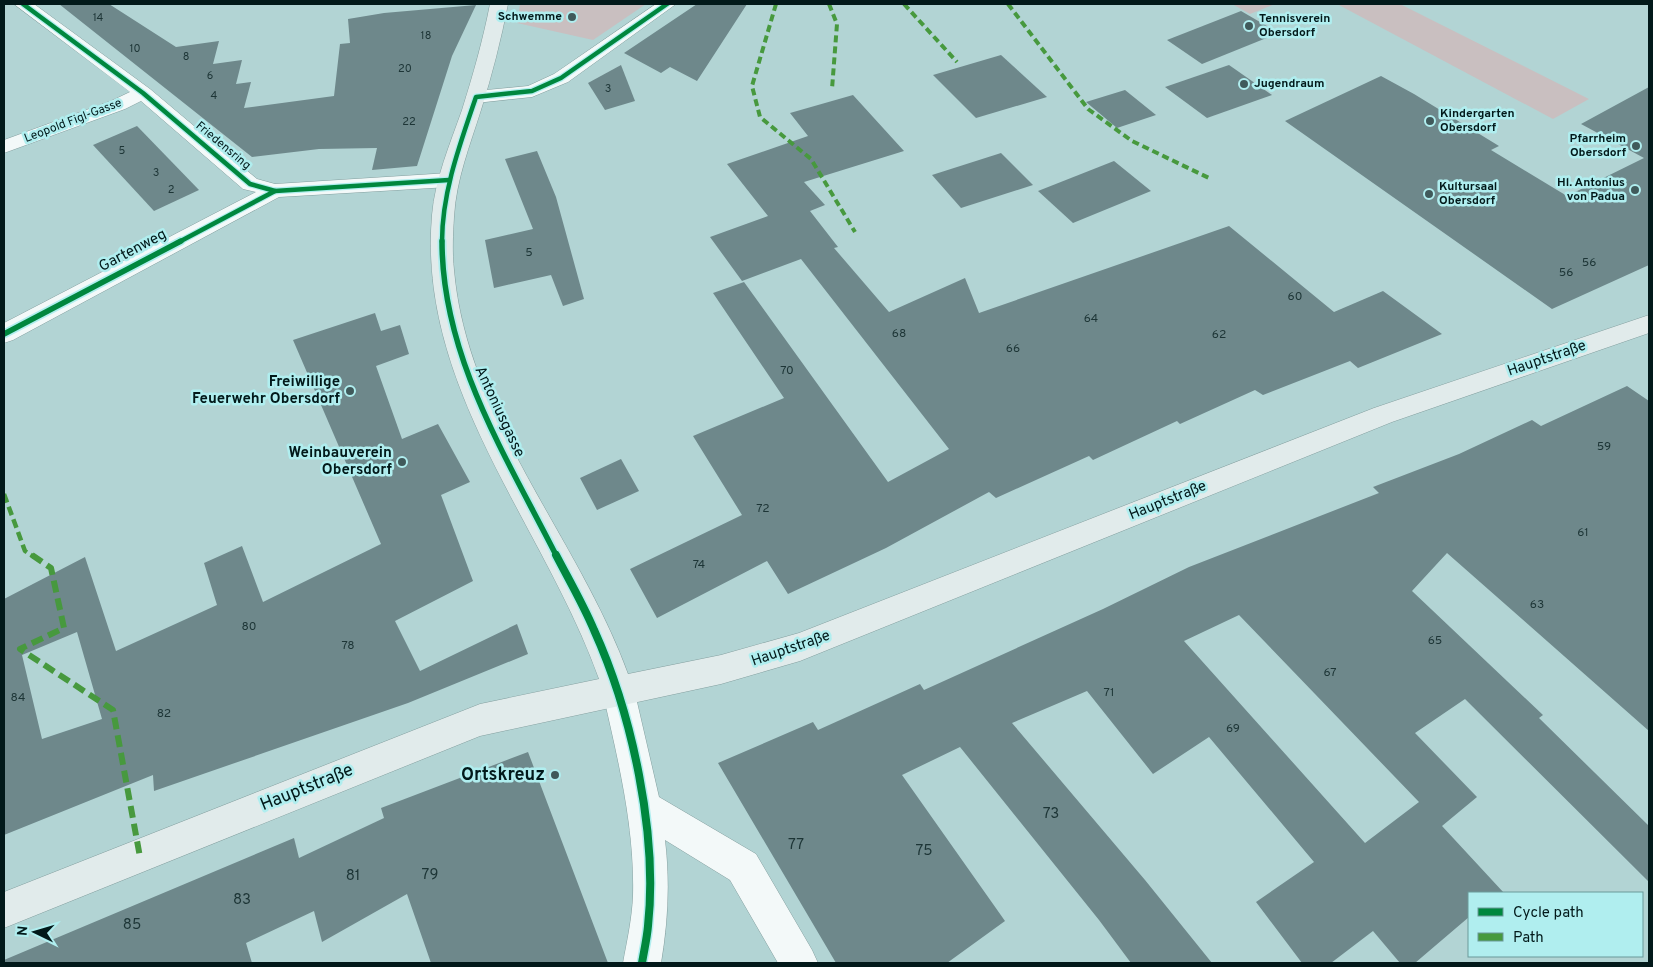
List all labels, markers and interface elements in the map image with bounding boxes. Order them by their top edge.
place label: Schwemme [498,9,562,25]
house number: 14 [93,11,104,25]
marker: Schwemme [566,11,578,23]
place label: Tennisverein Obersdorf [1259,11,1330,41]
marker: Tennisverein Obersdorf [1243,20,1255,32]
house number: 18 [421,29,431,43]
house number: 10 [129,42,141,56]
house number: 8 [183,50,189,64]
house number: 20 [398,62,412,76]
house number: 6 [207,69,213,83]
place label: Jugendraum [1254,76,1325,92]
marker: Jugendraum [1238,78,1250,90]
house number: 3 [605,82,611,96]
house number: 4 [211,89,218,103]
street label: Leopold Figl-Gasse [22,95,124,147]
place label: Kindergarten Obersdorf [1440,106,1515,136]
house number: 22 [402,115,416,129]
marker: Kindergarten Obersdorf [1424,115,1436,127]
street label: Friedensring [192,118,254,174]
place label: Pfarrheim Obersdorf [1570,131,1627,161]
marker: Pfarrheim Obersdorf [1630,140,1642,152]
house number: 5 [119,144,126,158]
house number: 3 [153,166,159,180]
place label: Hl. Antonius von Padua [1557,175,1625,205]
place label: Kultursaal Obersdorf [1439,179,1497,209]
house number: 2 [168,183,174,197]
marker: Hl. Antonius von Padua [1629,184,1641,196]
marker: Kultursaal Obersdorf [1423,188,1435,200]
street label: Gartenweg [96,225,170,277]
house number: 5 [525,245,533,261]
house number: 56 [1582,255,1596,271]
house number: 56 [1559,265,1573,281]
house number: 60 [1288,289,1302,305]
house number: 64 [1084,311,1098,327]
house number: 68 [892,326,906,342]
house number: 62 [1212,327,1226,343]
street label: Hauptstraße [1505,337,1589,381]
house number: 66 [1006,341,1020,357]
street label: Antoniusgasse [470,363,528,461]
house number: 70 [780,363,794,379]
place label: Freiwillige Feuerwehr Obersdorf [192,373,341,409]
marker: Freiwillige Feuerwehr Obersdorf [344,385,356,397]
house number: 59 [1597,439,1611,455]
place label: Weinbauverein Obersdorf [289,444,393,480]
marker: Weinbauverein Obersdorf [396,456,408,468]
street label: Hauptstraße [1126,477,1210,525]
house number: 72 [756,501,770,517]
house number: 61 [1577,525,1589,541]
house number: 74 [693,557,705,573]
house number: 63 [1530,597,1544,613]
house number: 80 [242,619,256,635]
street label: Hauptstraße [749,627,833,671]
house number: 65 [1428,633,1442,649]
house number: 78 [341,638,355,654]
house number: 67 [1323,665,1337,681]
house number: 71 [1104,685,1114,701]
house number: 84 [11,690,25,706]
house number: 82 [157,706,171,722]
house number: 69 [1226,721,1240,737]
street label: Hauptstraße [257,759,357,817]
place label: Ortskreuz [461,764,545,787]
marker: Ortskreuz [549,769,561,781]
house number: 73 [1043,805,1059,824]
house number: 77 [788,836,804,855]
house number: 75 [915,842,933,861]
house number: 79 [422,866,438,885]
house number: 81 [346,867,360,886]
house number: 83 [233,891,251,910]
legend [1468,892,1643,957]
text: Cycle path [1513,904,1584,923]
north arrow [10,907,60,957]
house number: 85 [123,916,141,935]
text: N [15,925,32,937]
text: Path [1513,929,1544,948]

